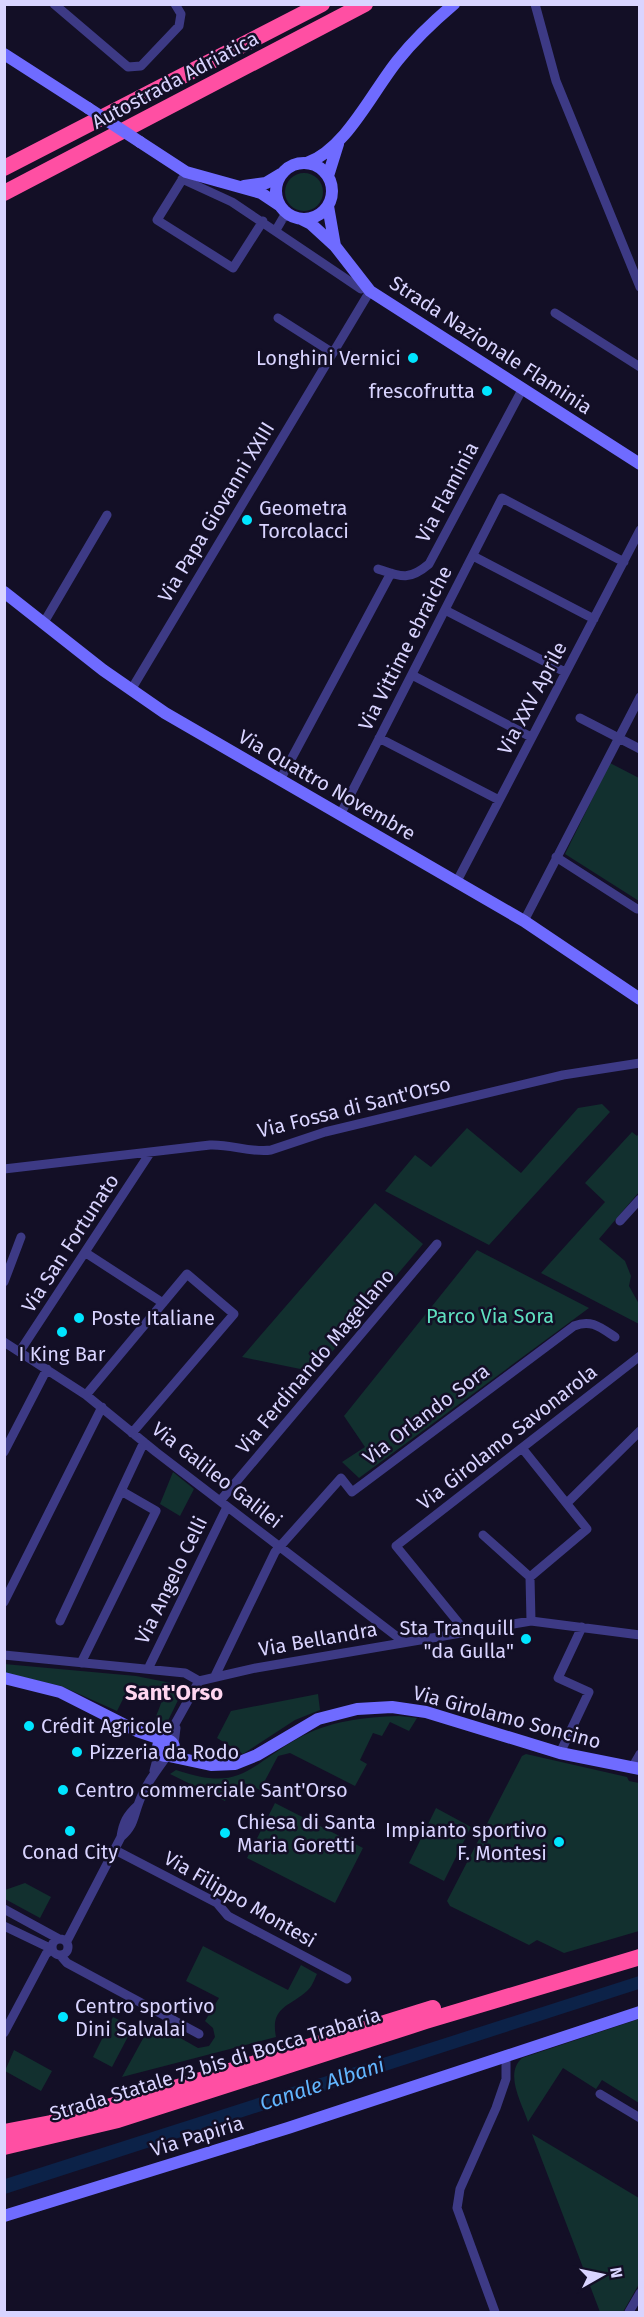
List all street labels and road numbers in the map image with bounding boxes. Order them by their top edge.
street label: Autostrada Adriatica [88,26,262,134]
street label: Strada Nazionale Flaminia [385,271,597,419]
street label: Via Papa Giovanni XXIII [153,417,279,607]
street label: Via Flaminia [411,438,483,546]
street label: Via Vittime ebraiche [353,562,457,734]
street label: Via XXV Aprile [492,637,572,759]
street label: Via Quattro Novembre [234,724,420,846]
street label: Via Fossa di Sant'Orso [255,1071,453,1143]
street label: Via San Fortunato [16,1169,124,1317]
street label: Via Ferdinando Magellano [231,1264,399,1458]
street label: Via Orlando Sora [358,1359,494,1469]
street label: Via Girolamo Savonarola [412,1359,602,1515]
street label: Via Galileo Galilei [147,1417,287,1533]
street label: Via Angelo Celli [130,1512,212,1648]
street label: Via Bellandra [257,1617,379,1661]
street label: Via Girolamo Soncino [410,1680,604,1754]
street label: Via Filippo Montesi [160,1846,320,1952]
street label: Strada Statale 73 bis di Bocca Trabaria [47,2002,383,2126]
street label: Via Papiria [148,2110,246,2162]

